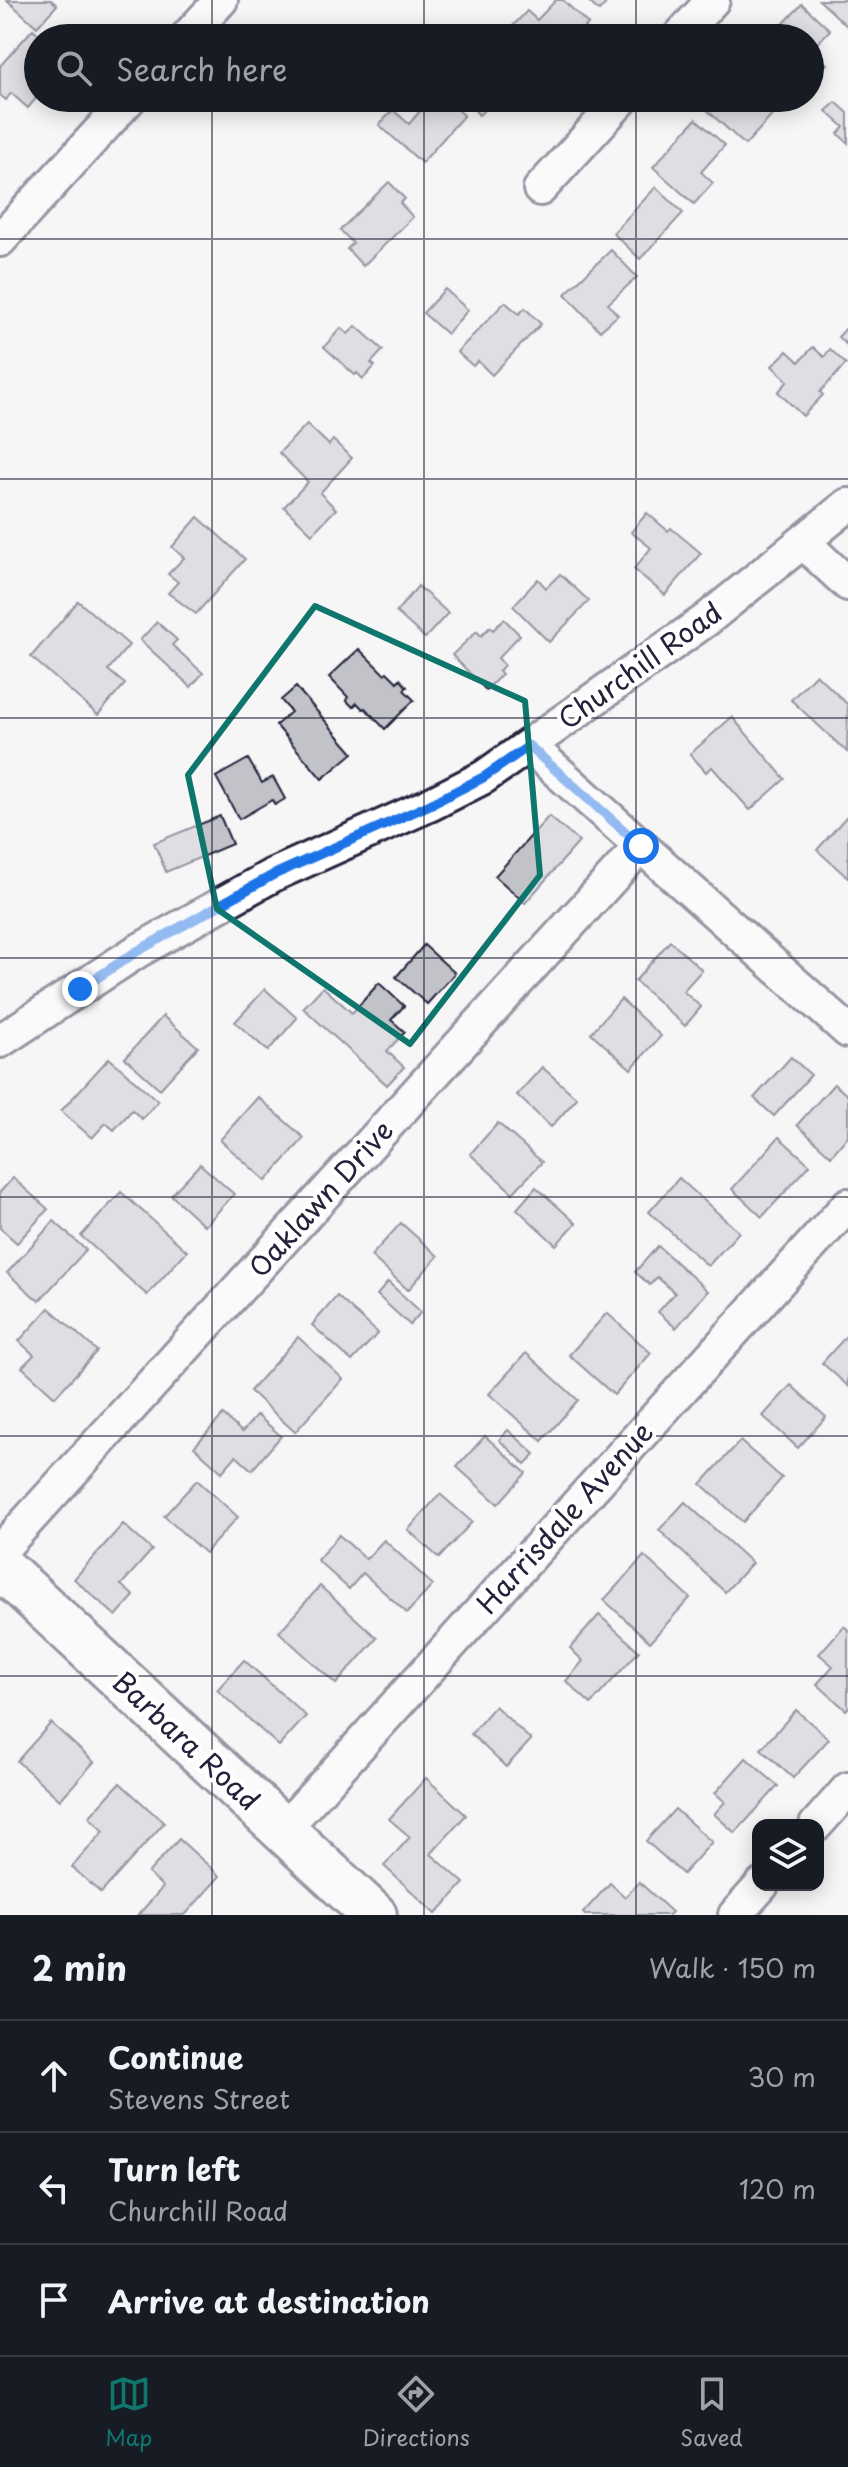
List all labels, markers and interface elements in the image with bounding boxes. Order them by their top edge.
search box [24,24,824,112]
icon: search [52,46,96,90]
text: Search here [116,46,288,91]
street label: Churchill Road [548,590,730,739]
route start [623,828,659,864]
route end [62,971,98,1007]
street label: Oaklawn Drive [237,1110,403,1286]
street label: Harrisdale Avenue [466,1411,662,1623]
street label: Barbara Road [104,1660,270,1820]
map controls [752,1819,824,1891]
button: layers [752,1819,824,1891]
text: 2 min [32,1941,127,1993]
text: Walk · 150 m [649,1948,816,1987]
text: Continue [108,2034,243,2079]
icon: ahead [32,2054,76,2098]
text: 30 m [748,2057,816,2096]
text: Stevens Street [108,2079,290,2118]
text: Turn left [108,2146,240,2191]
icon: left [32,2166,76,2210]
text: 120 m [739,2169,816,2208]
text: Churchill Road [108,2191,288,2230]
icon: arrive [32,2278,76,2322]
text: Arrive at destination [108,2278,430,2323]
tab: Map [105,2372,152,2453]
tab: Directions [363,2372,470,2453]
tab: Saved [680,2372,743,2453]

